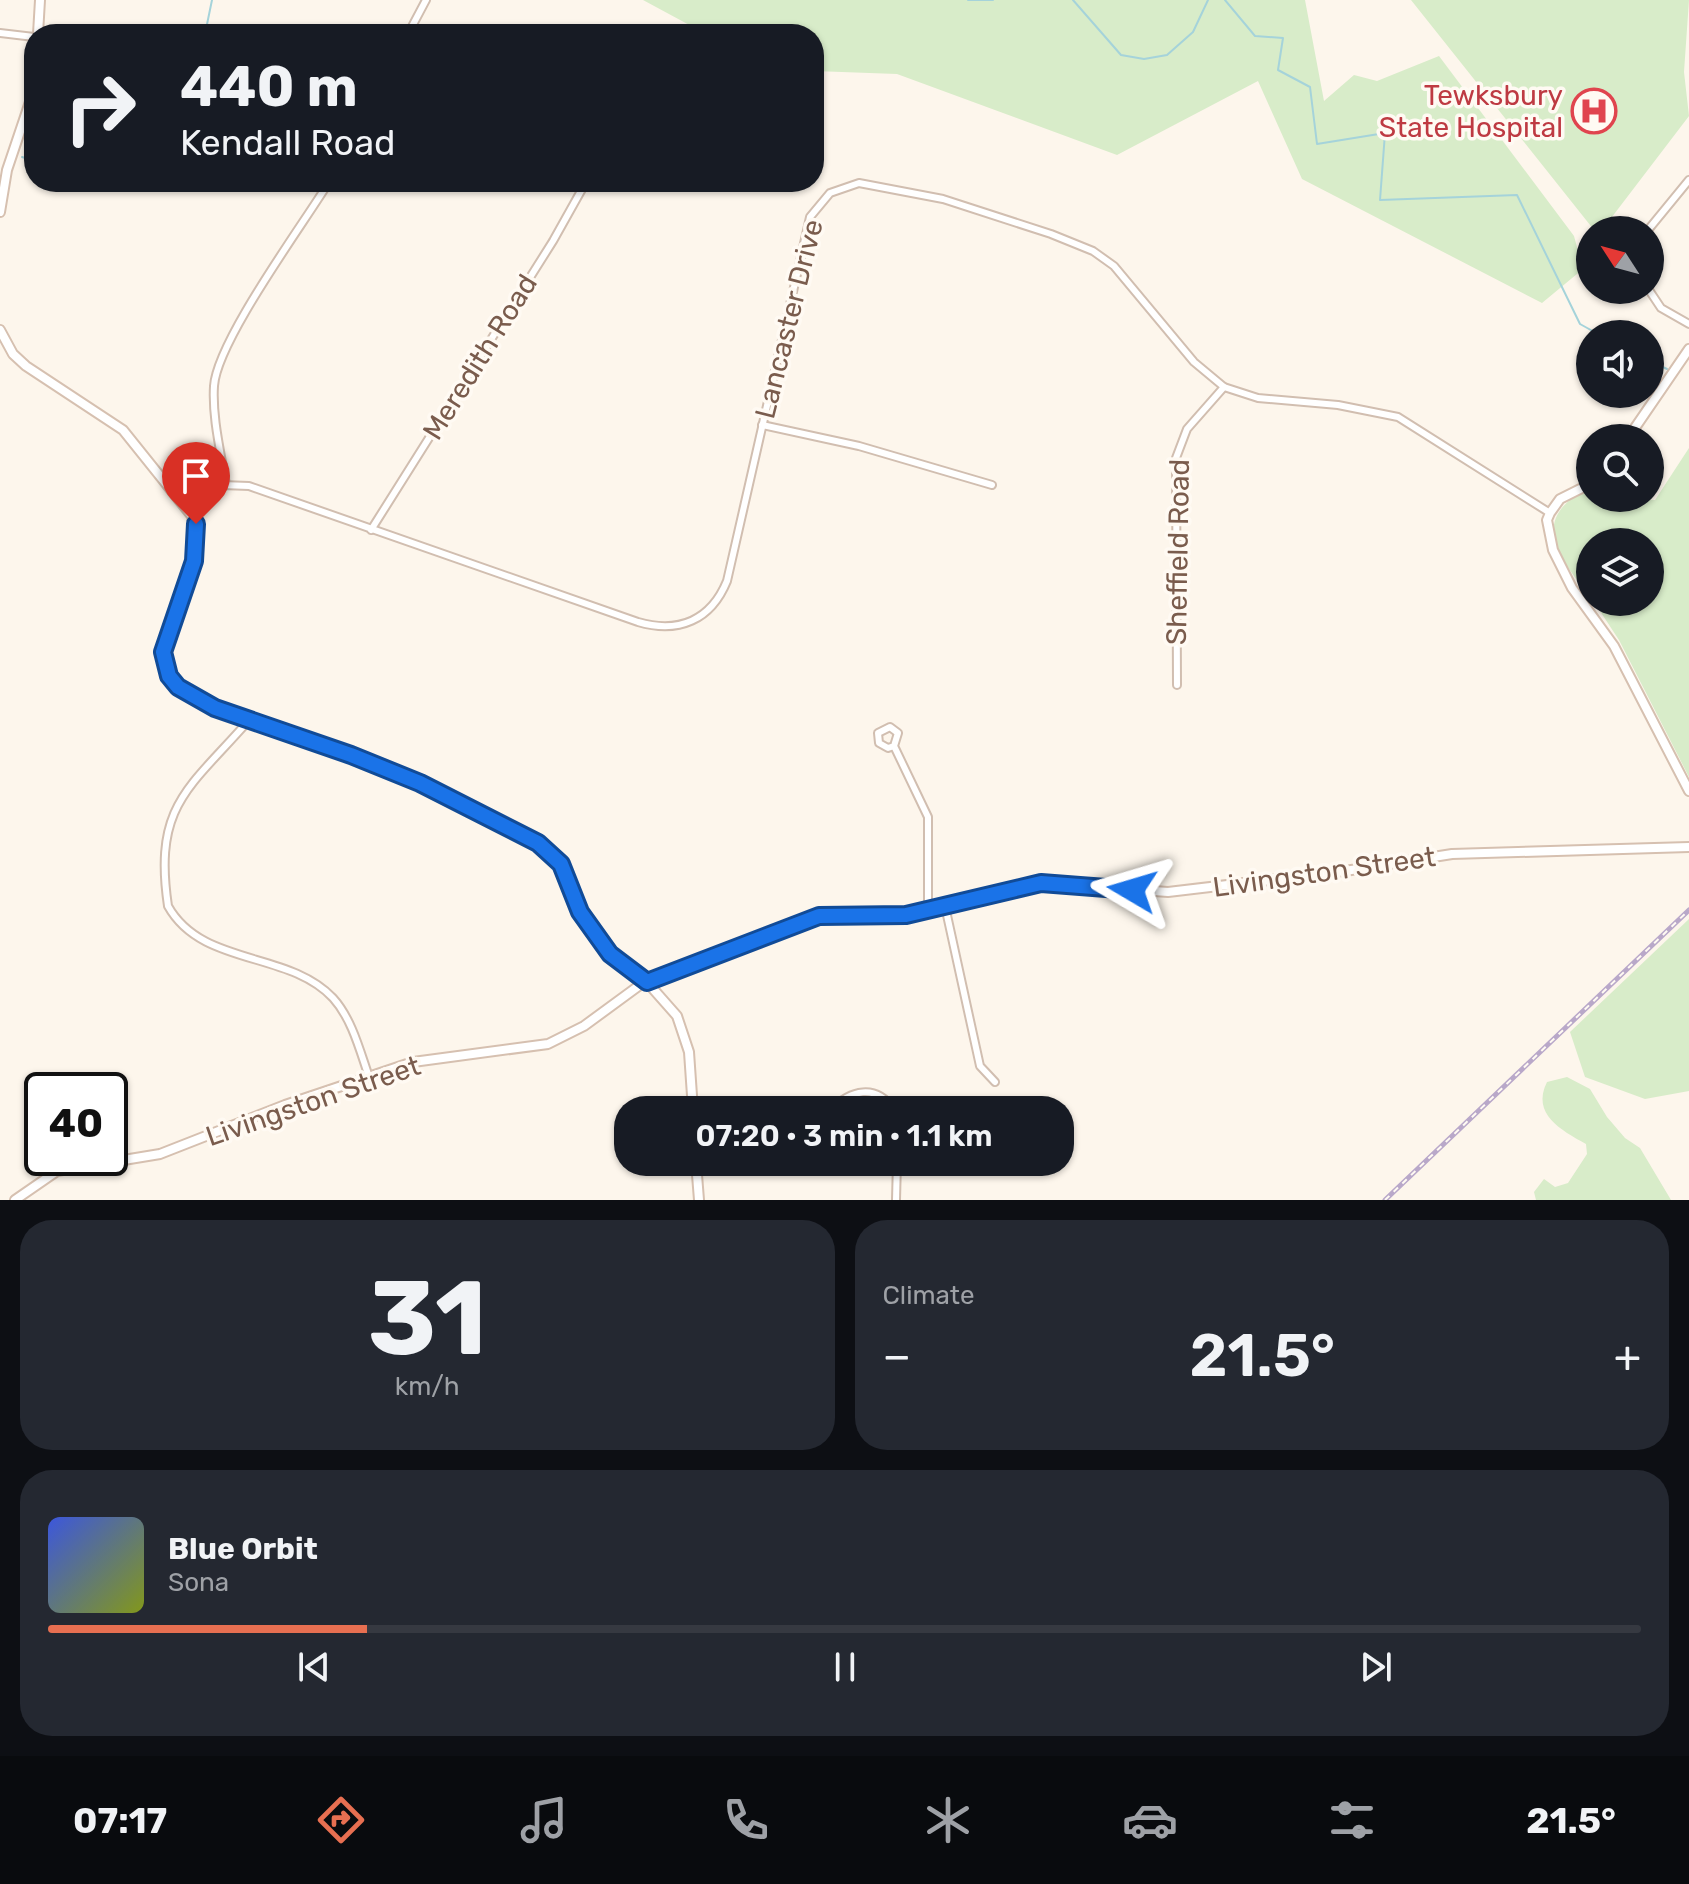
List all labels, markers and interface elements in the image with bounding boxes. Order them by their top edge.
text: 440 m [180,54,358,120]
icon: right [48,56,152,160]
place label: Tewksbury State Hospital [1379,79,1563,144]
hospital icon: Tewksbury State Hospital [1570,87,1618,135]
text: Kendall Road [180,121,395,164]
street label: Lancaster Drive [748,216,830,422]
north arrow [1576,216,1664,304]
map controls [1576,216,1664,616]
street label: Meredith Road [416,268,544,446]
button: sound [1576,320,1664,408]
button: search [1576,424,1664,512]
pin [162,442,230,524]
icon: arrive [174,454,218,498]
street label: Sheffield Road [1160,459,1196,645]
button: layers [1576,528,1664,616]
street label: Livingston Street [1211,840,1438,904]
position arrow [1090,848,1174,932]
street label: Livingston Street [201,1049,425,1153]
speed limit sign: 40 [24,1072,128,1176]
text: 07:20 · 3 min · 1.1 km [695,1118,993,1154]
text: 31 [368,1257,487,1380]
text: Climate [883,1280,975,1311]
text: 21.5° [1190,1320,1335,1391]
text: − [883,1330,911,1382]
text: + [1614,1330,1641,1382]
text: km/h [395,1371,460,1402]
text: Blue Orbit [168,1531,318,1567]
text: Sona [168,1567,229,1598]
icon: previous [292,1645,336,1689]
icon: pause [823,1645,867,1689]
icon: next [1354,1645,1398,1689]
icon: directions [313,1792,369,1848]
icon: music [516,1792,572,1848]
icon: phone [718,1792,774,1848]
icon: climate [920,1792,976,1848]
icon: car [1122,1792,1178,1848]
icon: filters [1324,1792,1380,1848]
text: 07:17 [73,1799,167,1842]
text: 21.5° [1526,1799,1616,1842]

